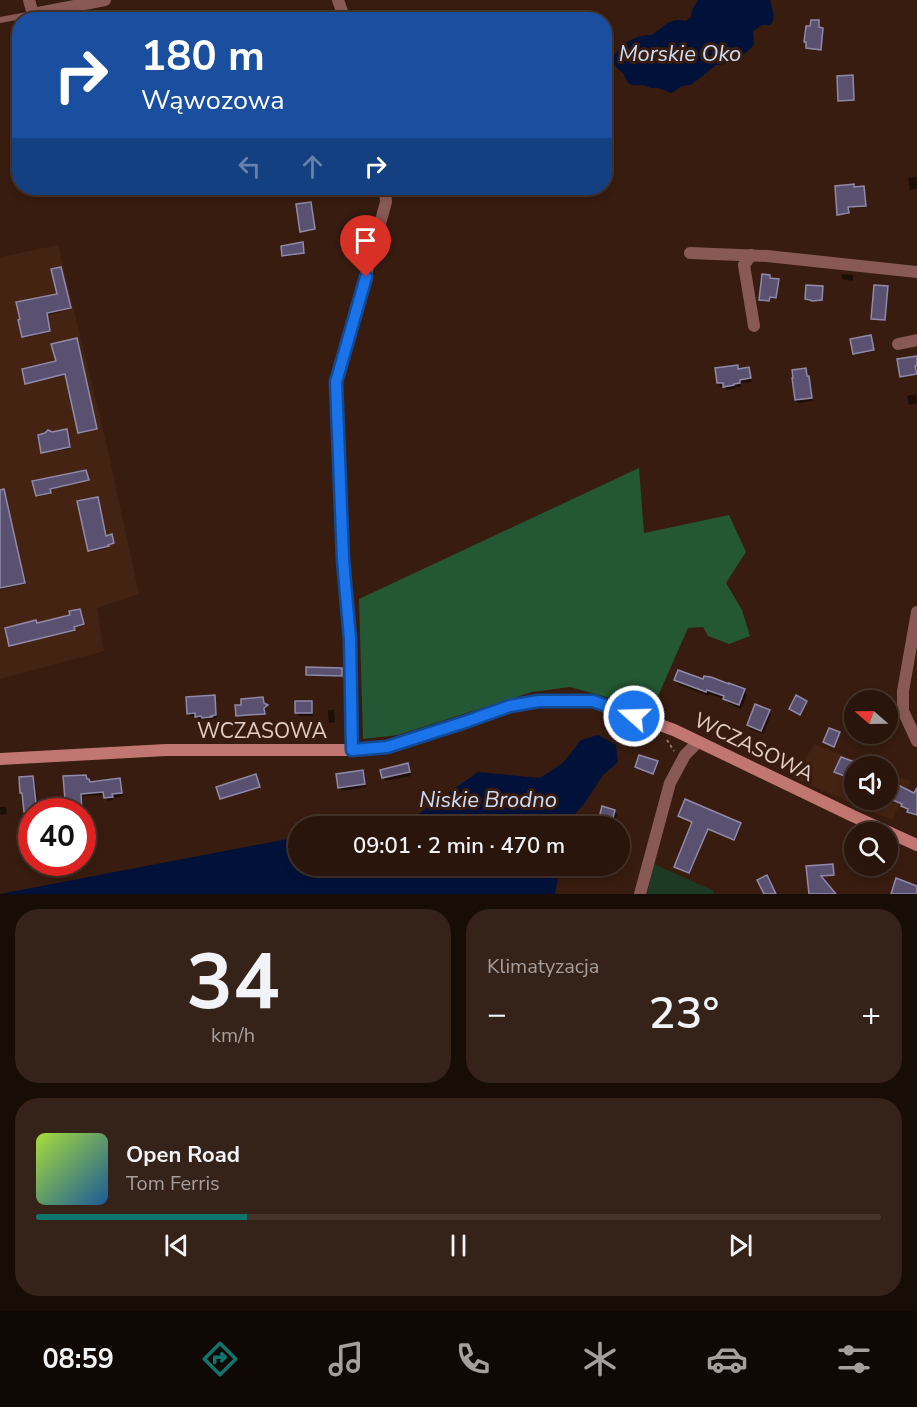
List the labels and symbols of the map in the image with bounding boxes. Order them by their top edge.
water label: Morskie Oko [619,39,741,69]
pin [340,215,391,277]
position arrow [602,684,666,748]
north arrow [844,690,898,744]
street label: WCZASOWA [689,706,819,788]
street label: WCZASOWA [197,717,327,745]
water label: Niskie Brodno [419,785,557,815]
speed limit sign: 40 [18,798,96,876]

